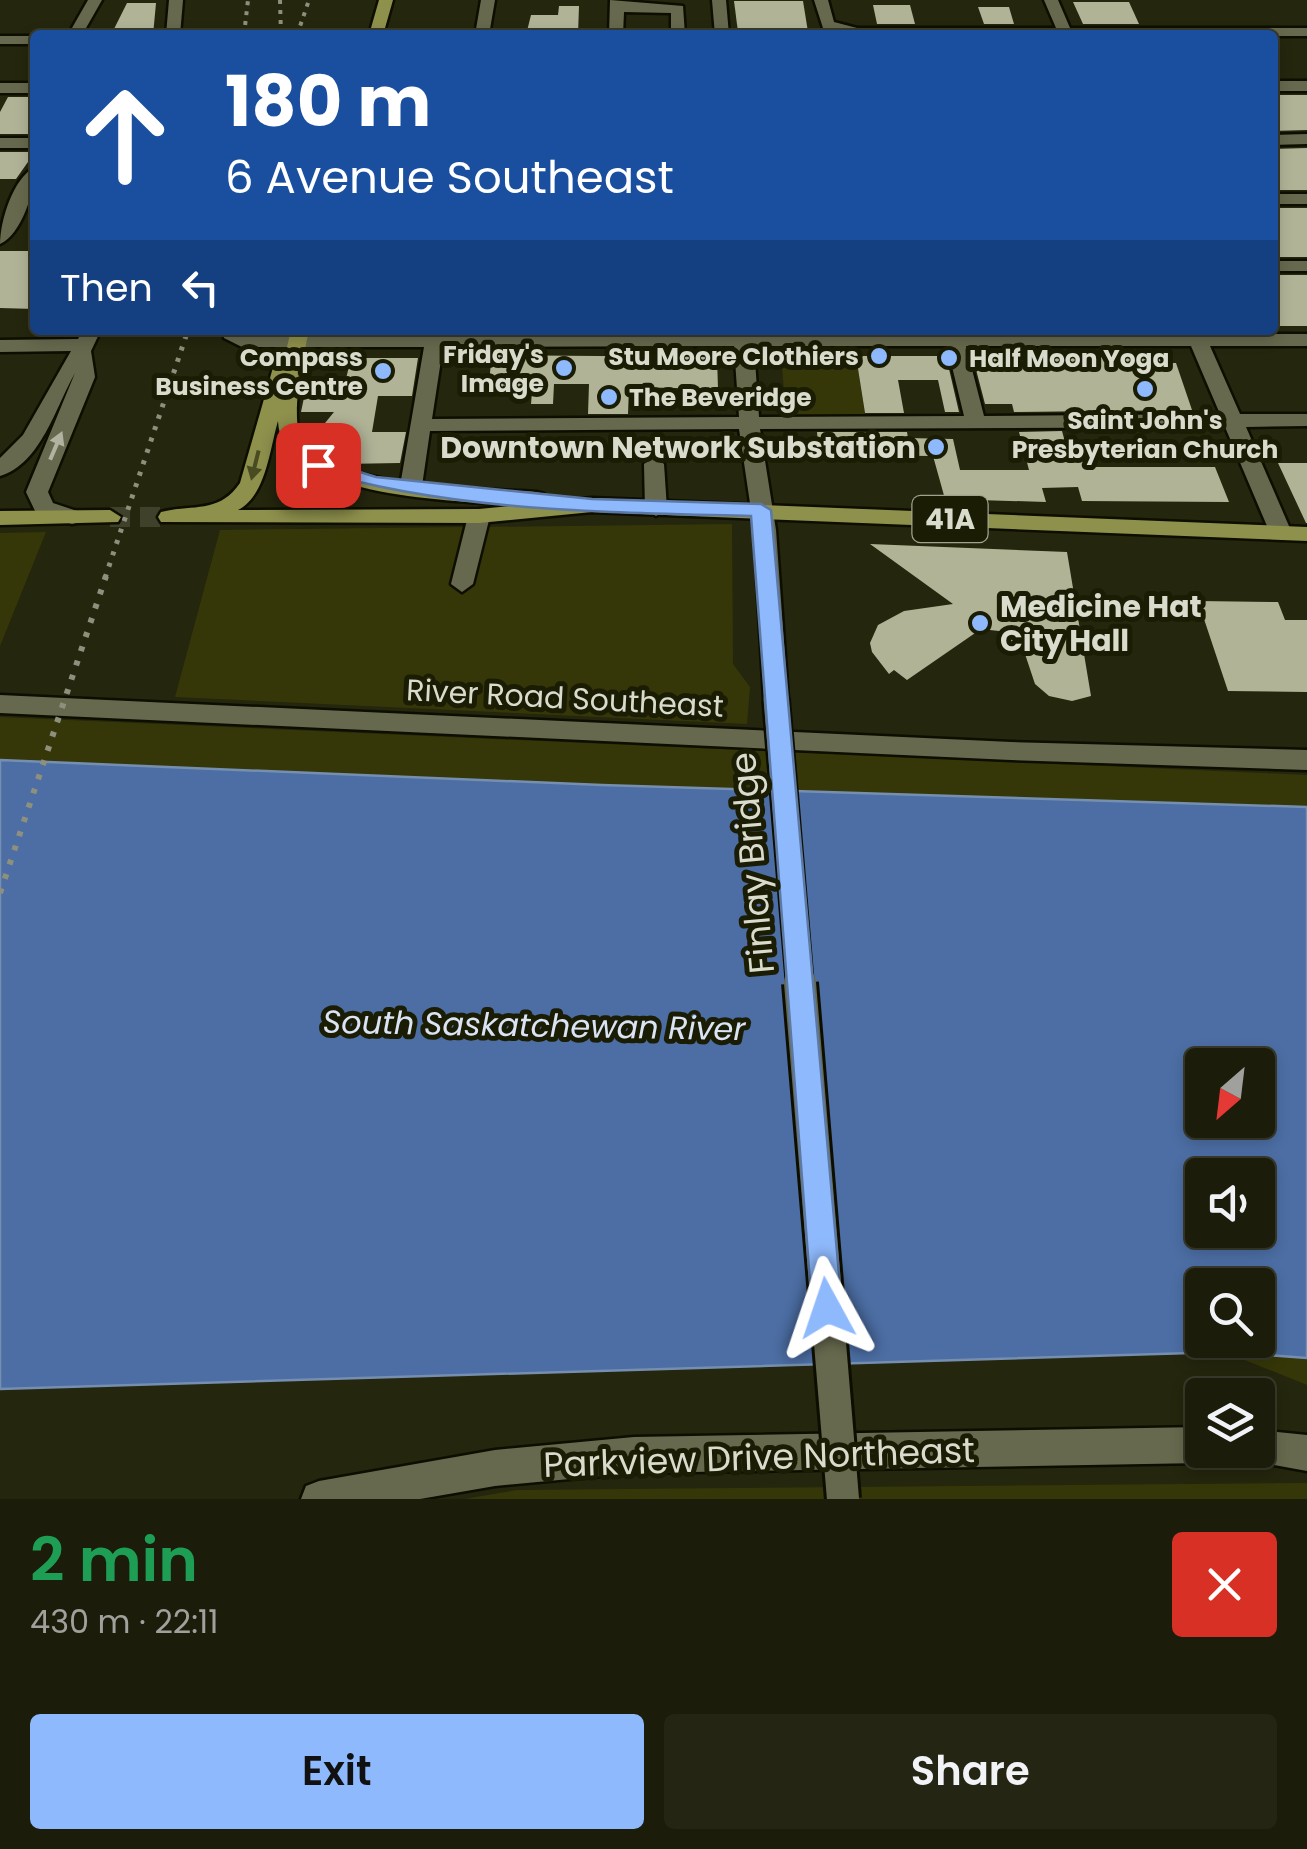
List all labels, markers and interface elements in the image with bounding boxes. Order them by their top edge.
text: 180 m [225,52,431,151]
icon: ahead [60,70,190,200]
text: 6 Avenue Southeast [225,146,674,209]
icon: left [173,260,228,315]
text: Then [60,261,153,314]
place label: Friday's Image [443,337,544,401]
place label: Stu Moore Clothiers [608,339,859,374]
place label: Compass Business Centre [155,340,363,404]
place label: Half Moon Yoga [969,341,1170,376]
marker: Stu Moore Clothiers [868,345,890,367]
marker: Half Moon Yoga [938,347,960,369]
marker: Friday's Image [553,357,575,379]
marker: Compass Business Centre [372,360,394,382]
marker: Saint John's Presbyterian Church [1134,378,1156,400]
place label: The Beveridge [629,380,812,415]
marker: The Beveridge [598,386,620,408]
place label: Saint John's Presbyterian Church [1012,403,1278,467]
pin [276,423,361,508]
place label: Downtown Network Substation [440,426,916,469]
one-way arrow [48,431,64,461]
marker: Downtown Network Substation [925,436,947,458]
icon: arrive [291,438,346,493]
one-way arrow [247,450,263,481]
road number: 41A [912,496,988,542]
place label: Medicine Hat City Hall [1000,585,1202,662]
marker: Medicine Hat City Hall [969,612,991,634]
street label: River Road Southeast [405,668,725,728]
street label: Finlay Bridge [718,750,786,976]
water label: South Saskatchewan River [322,999,747,1051]
north arrow [1185,1048,1275,1138]
map controls [1185,1048,1275,1468]
button: sound [1185,1158,1275,1248]
position arrow [775,1256,879,1360]
button: search [1185,1268,1275,1358]
button: layers [1185,1378,1275,1468]
street label: Parkview Drive Northeast [542,1425,976,1489]
text: 2 min [30,1518,198,1602]
button: close [1172,1532,1277,1637]
text: 430 m · 22:11 [30,1599,219,1644]
button: Exit [30,1714,644,1829]
button: Share [664,1714,1277,1829]

